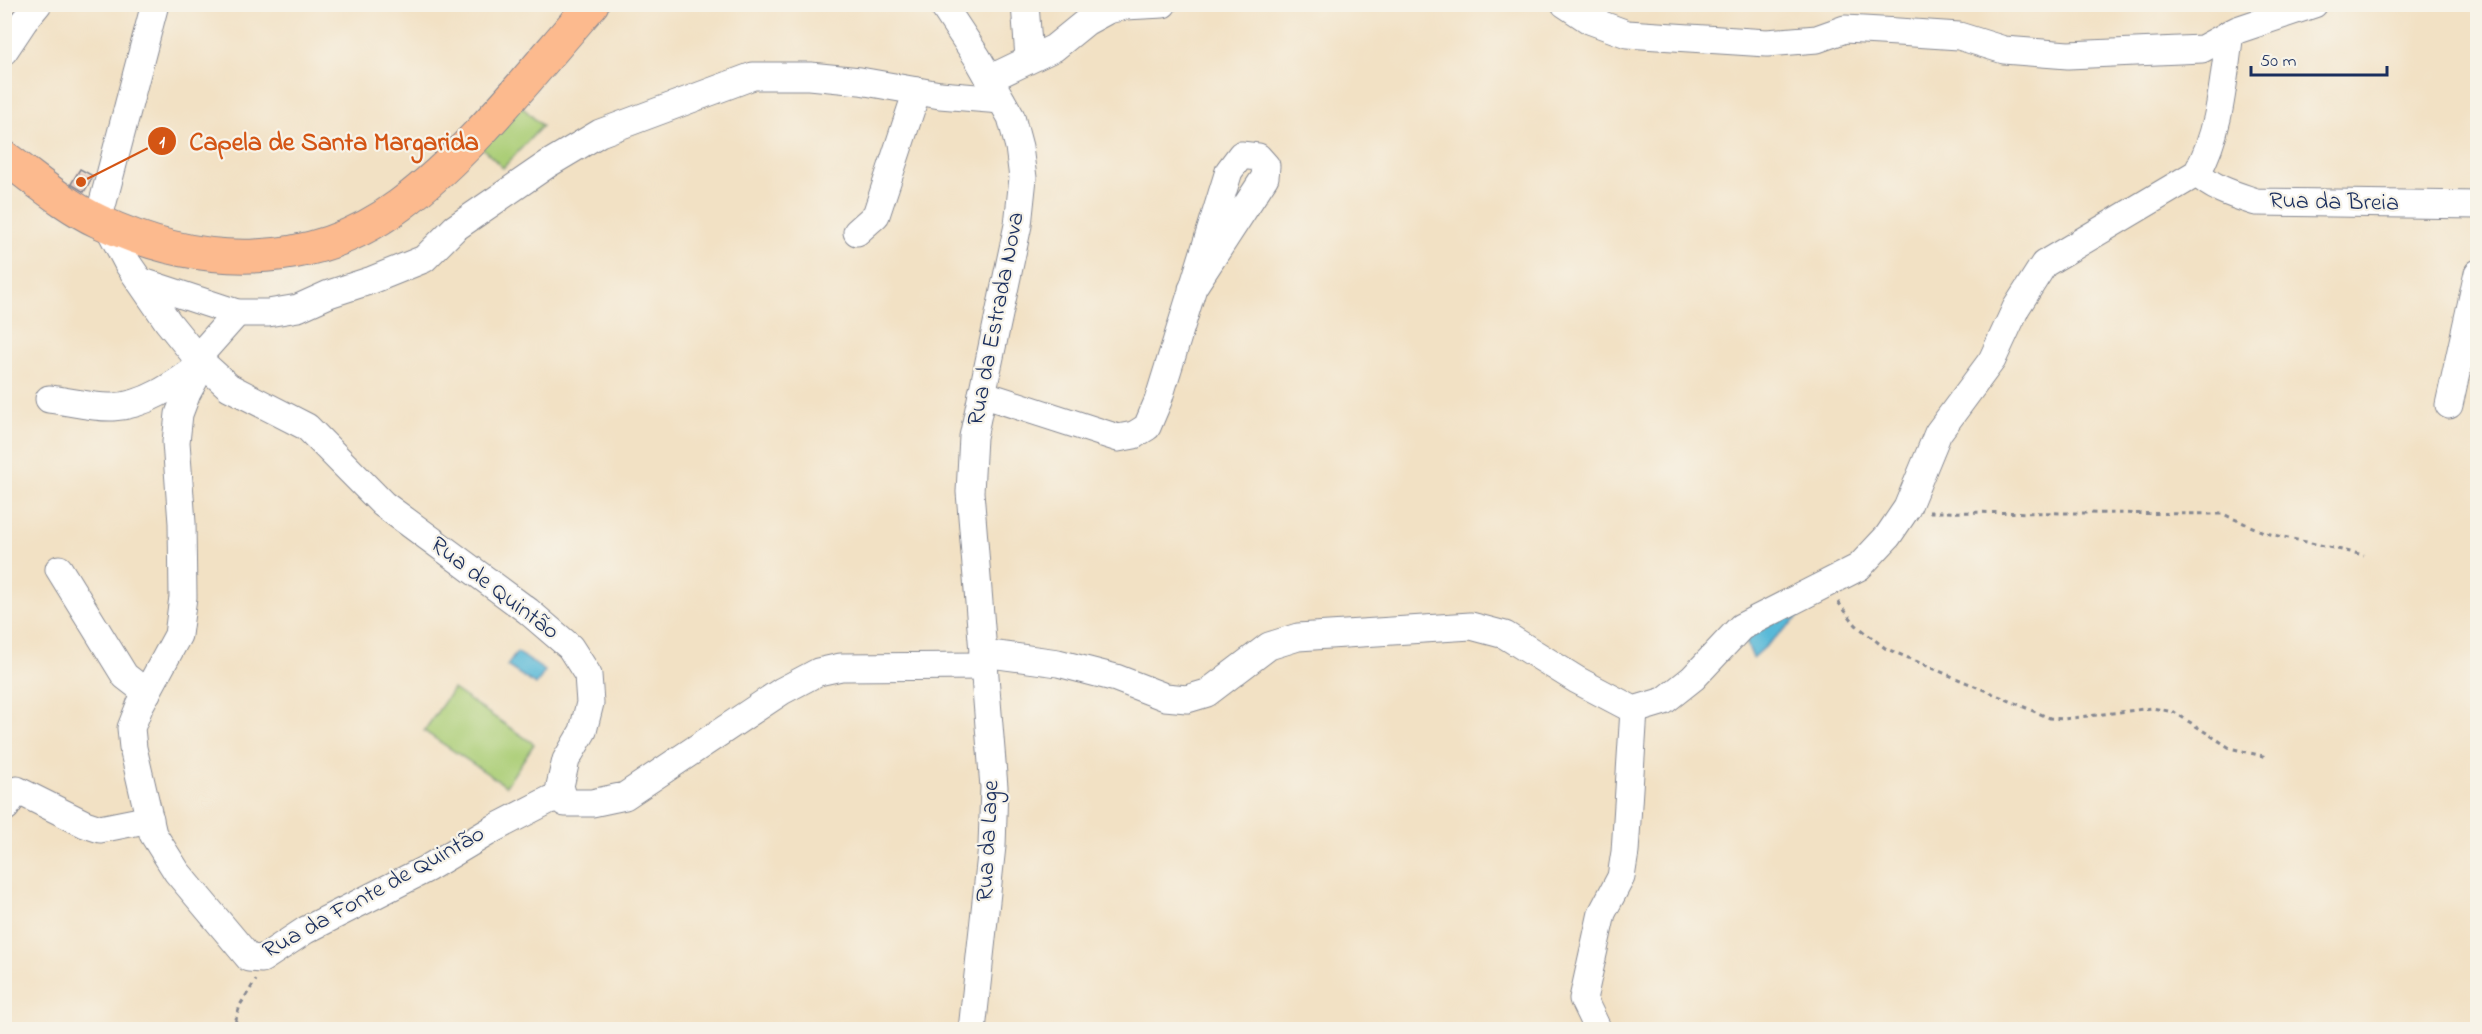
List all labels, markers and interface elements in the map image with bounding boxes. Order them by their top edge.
scale bar [2251,39,2388,77]
text: 50 m [2260,49,2297,75]
callout: Capela de Santa Margarida [147,119,491,163]
text: Capela de Santa Margarida [189,125,479,164]
text: 1 [159,130,165,156]
street label: Rua da Breia [2269,184,2399,222]
street label: Rua da Estrada Nova [959,209,1035,429]
street label: Rua de Quintão [422,529,566,649]
street label: Rua da Lage [968,779,1010,903]
street label: Rua da Fonte de Quintão [257,817,491,969]

